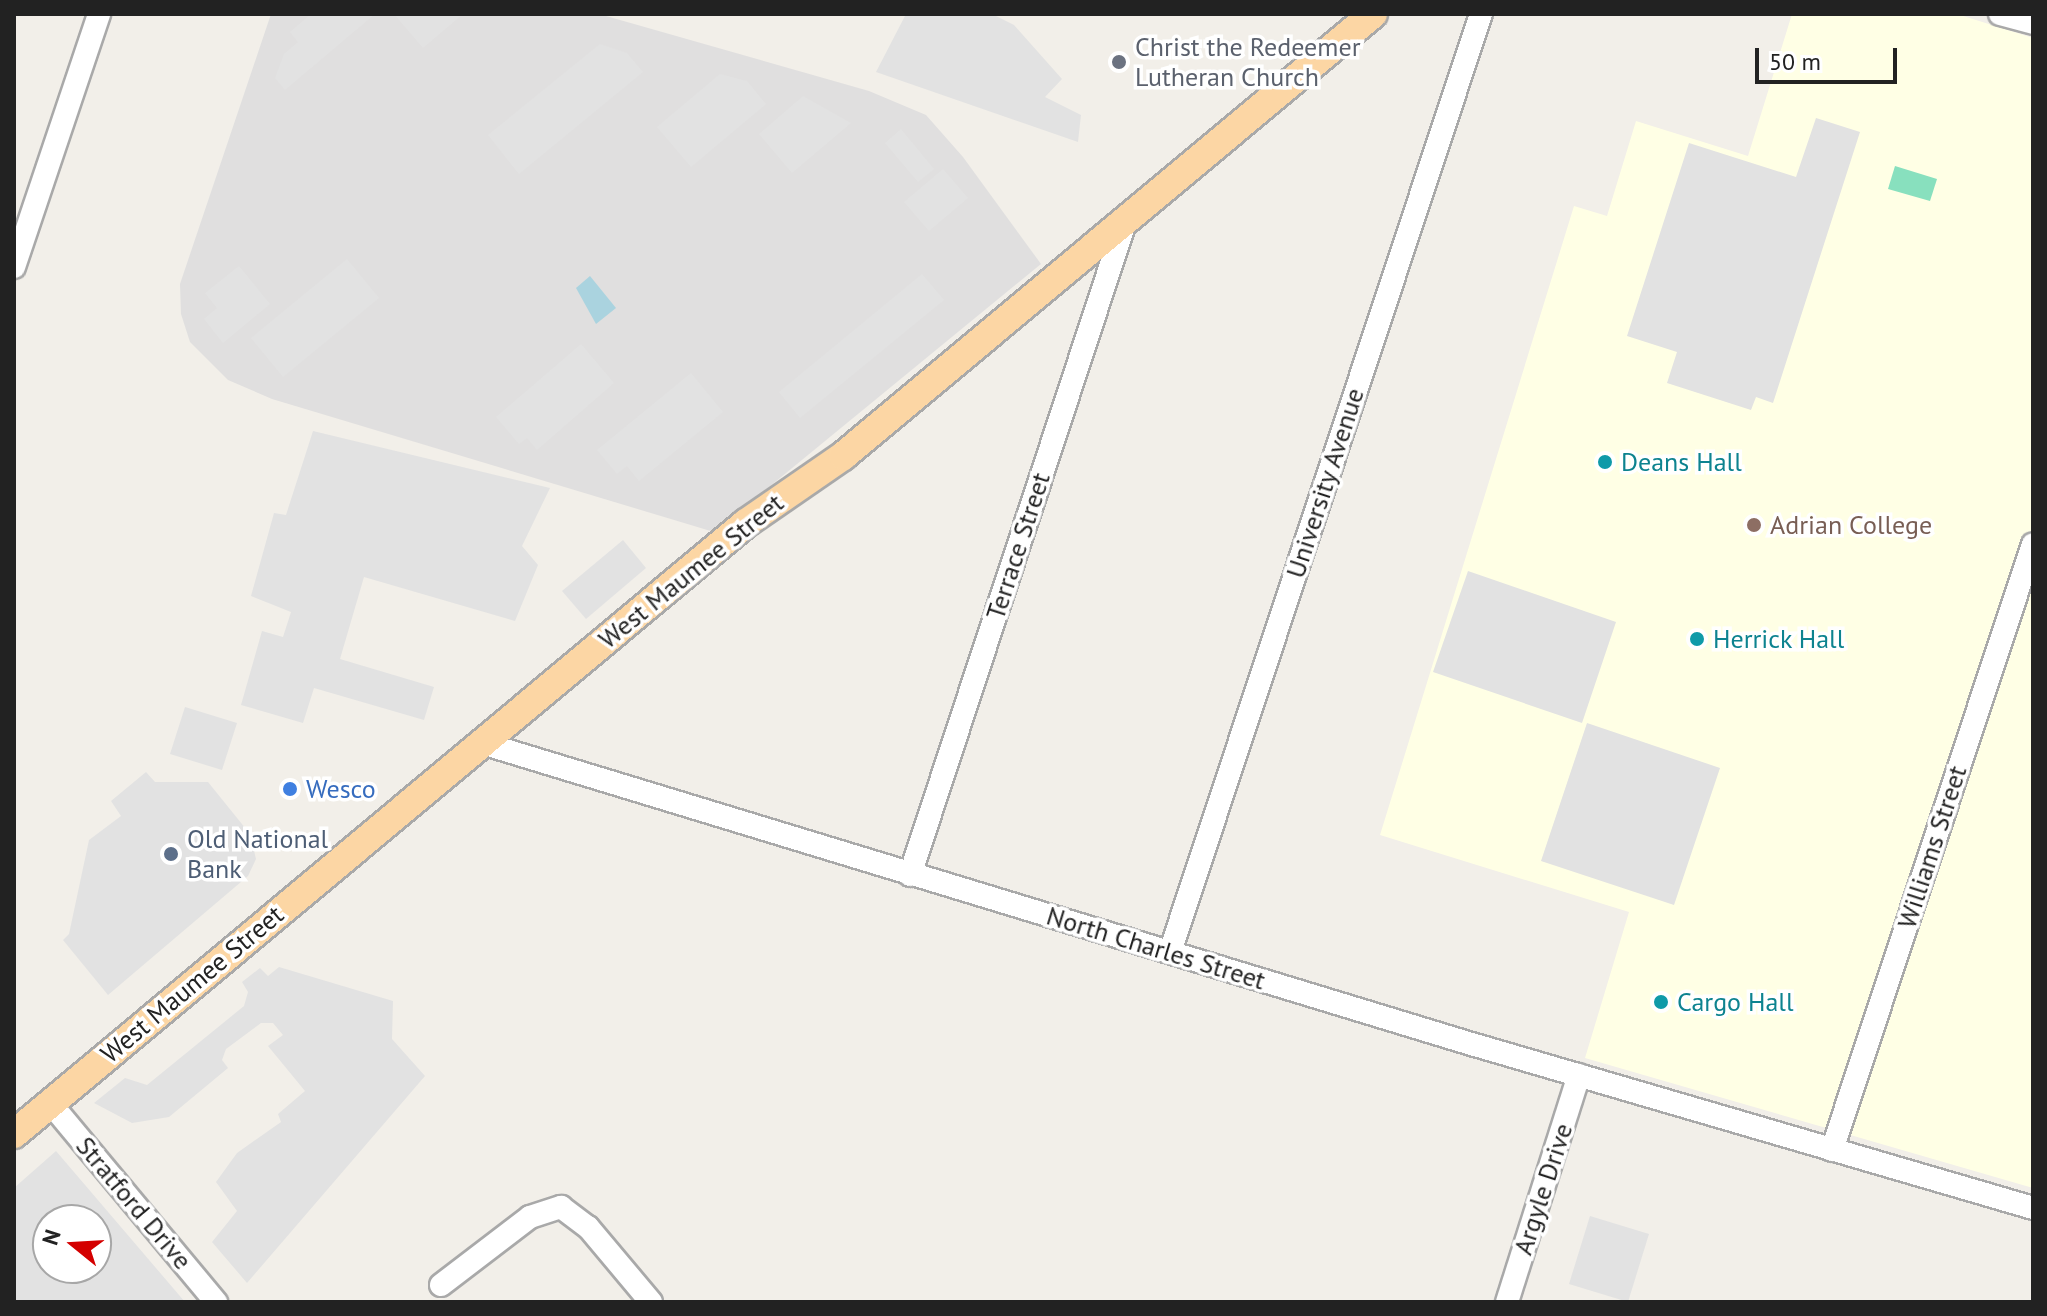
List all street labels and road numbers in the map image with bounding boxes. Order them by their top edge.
street label: University Avenue [1279,383,1371,583]
street label: Terrace Street [980,469,1056,623]
street label: West Maumee Street [592,487,790,655]
street label: Williams Street [1891,762,1973,932]
street label: West Maumee Street [94,899,290,1069]
street label: North Charles Street [1043,900,1269,996]
street label: Argyle Drive [1507,1119,1579,1259]
street label: Stratford Drive [70,1130,198,1276]

